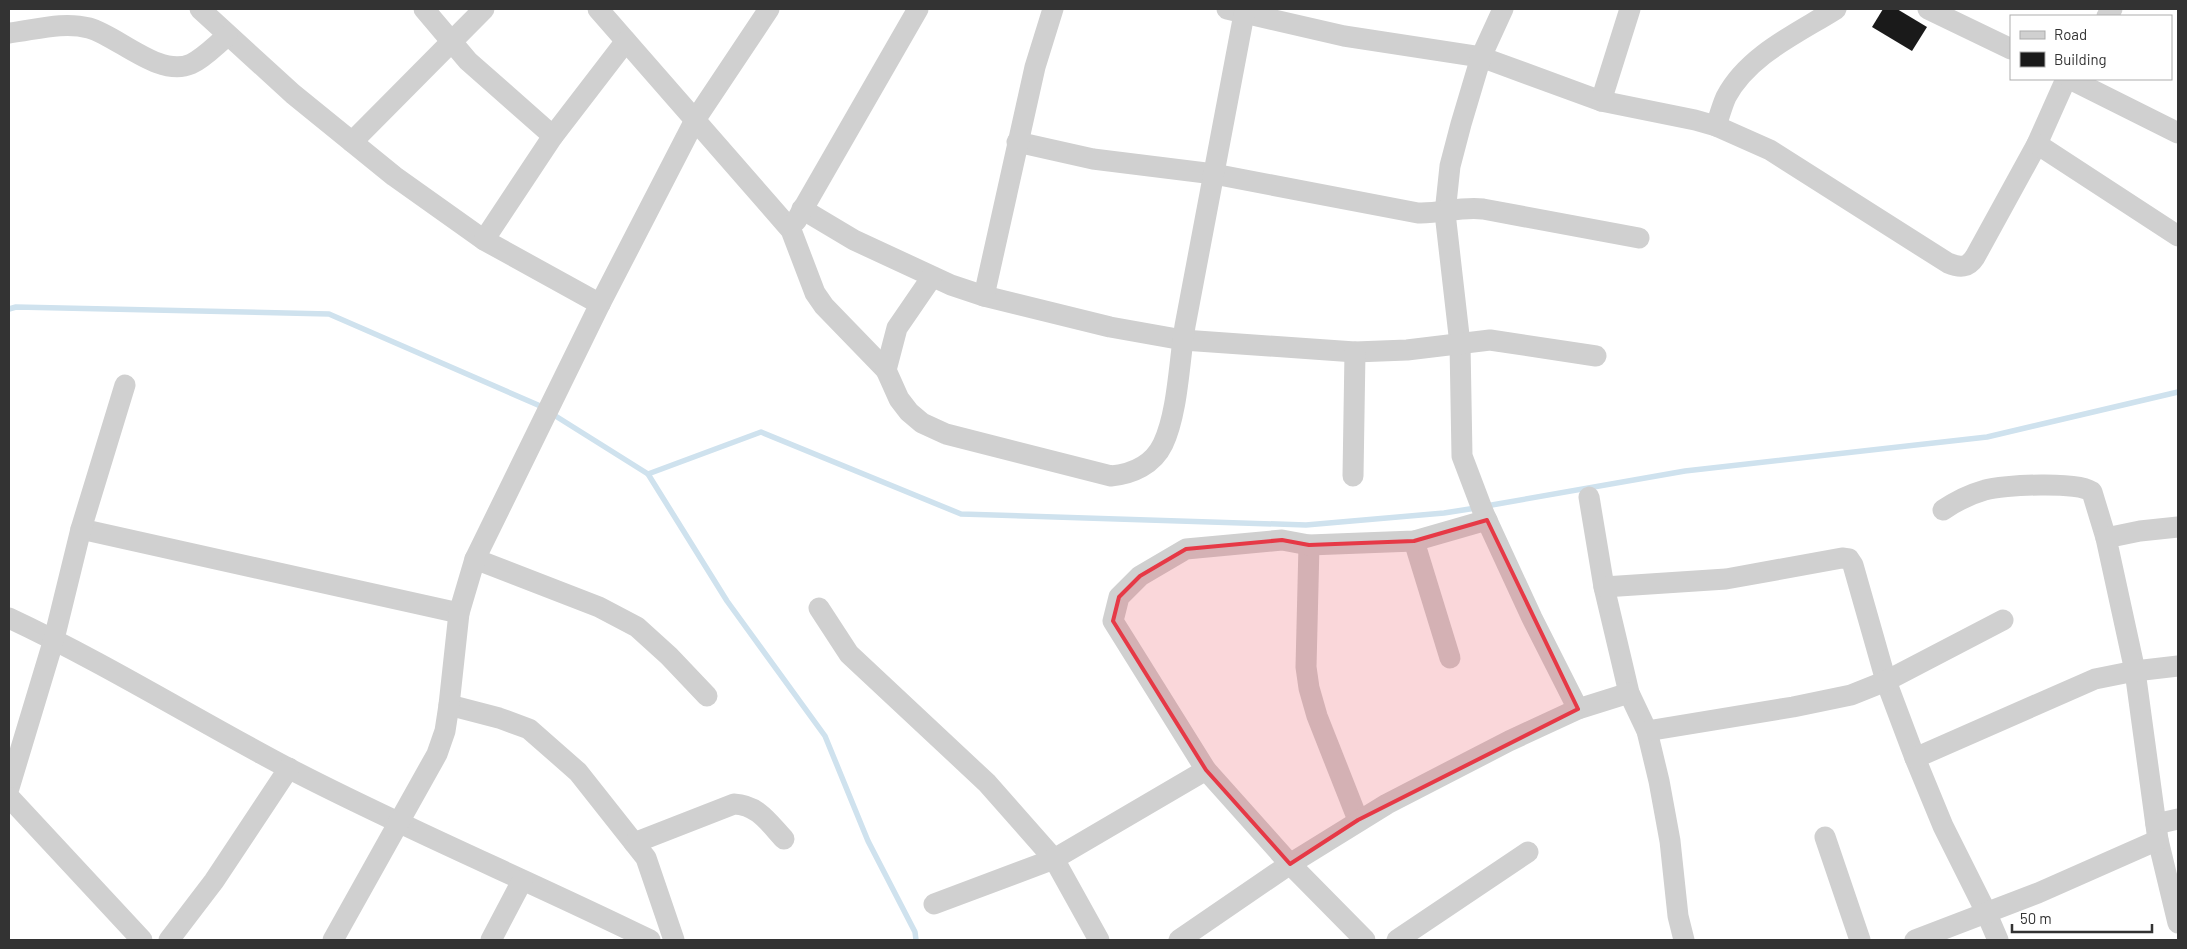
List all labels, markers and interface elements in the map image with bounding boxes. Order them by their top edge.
legend [2010,15,2172,80]
text: Road [2054,25,2087,43]
text: Building [2054,50,2107,68]
scale bar [2012,902,2152,934]
text: 50 m [2020,909,2052,927]

